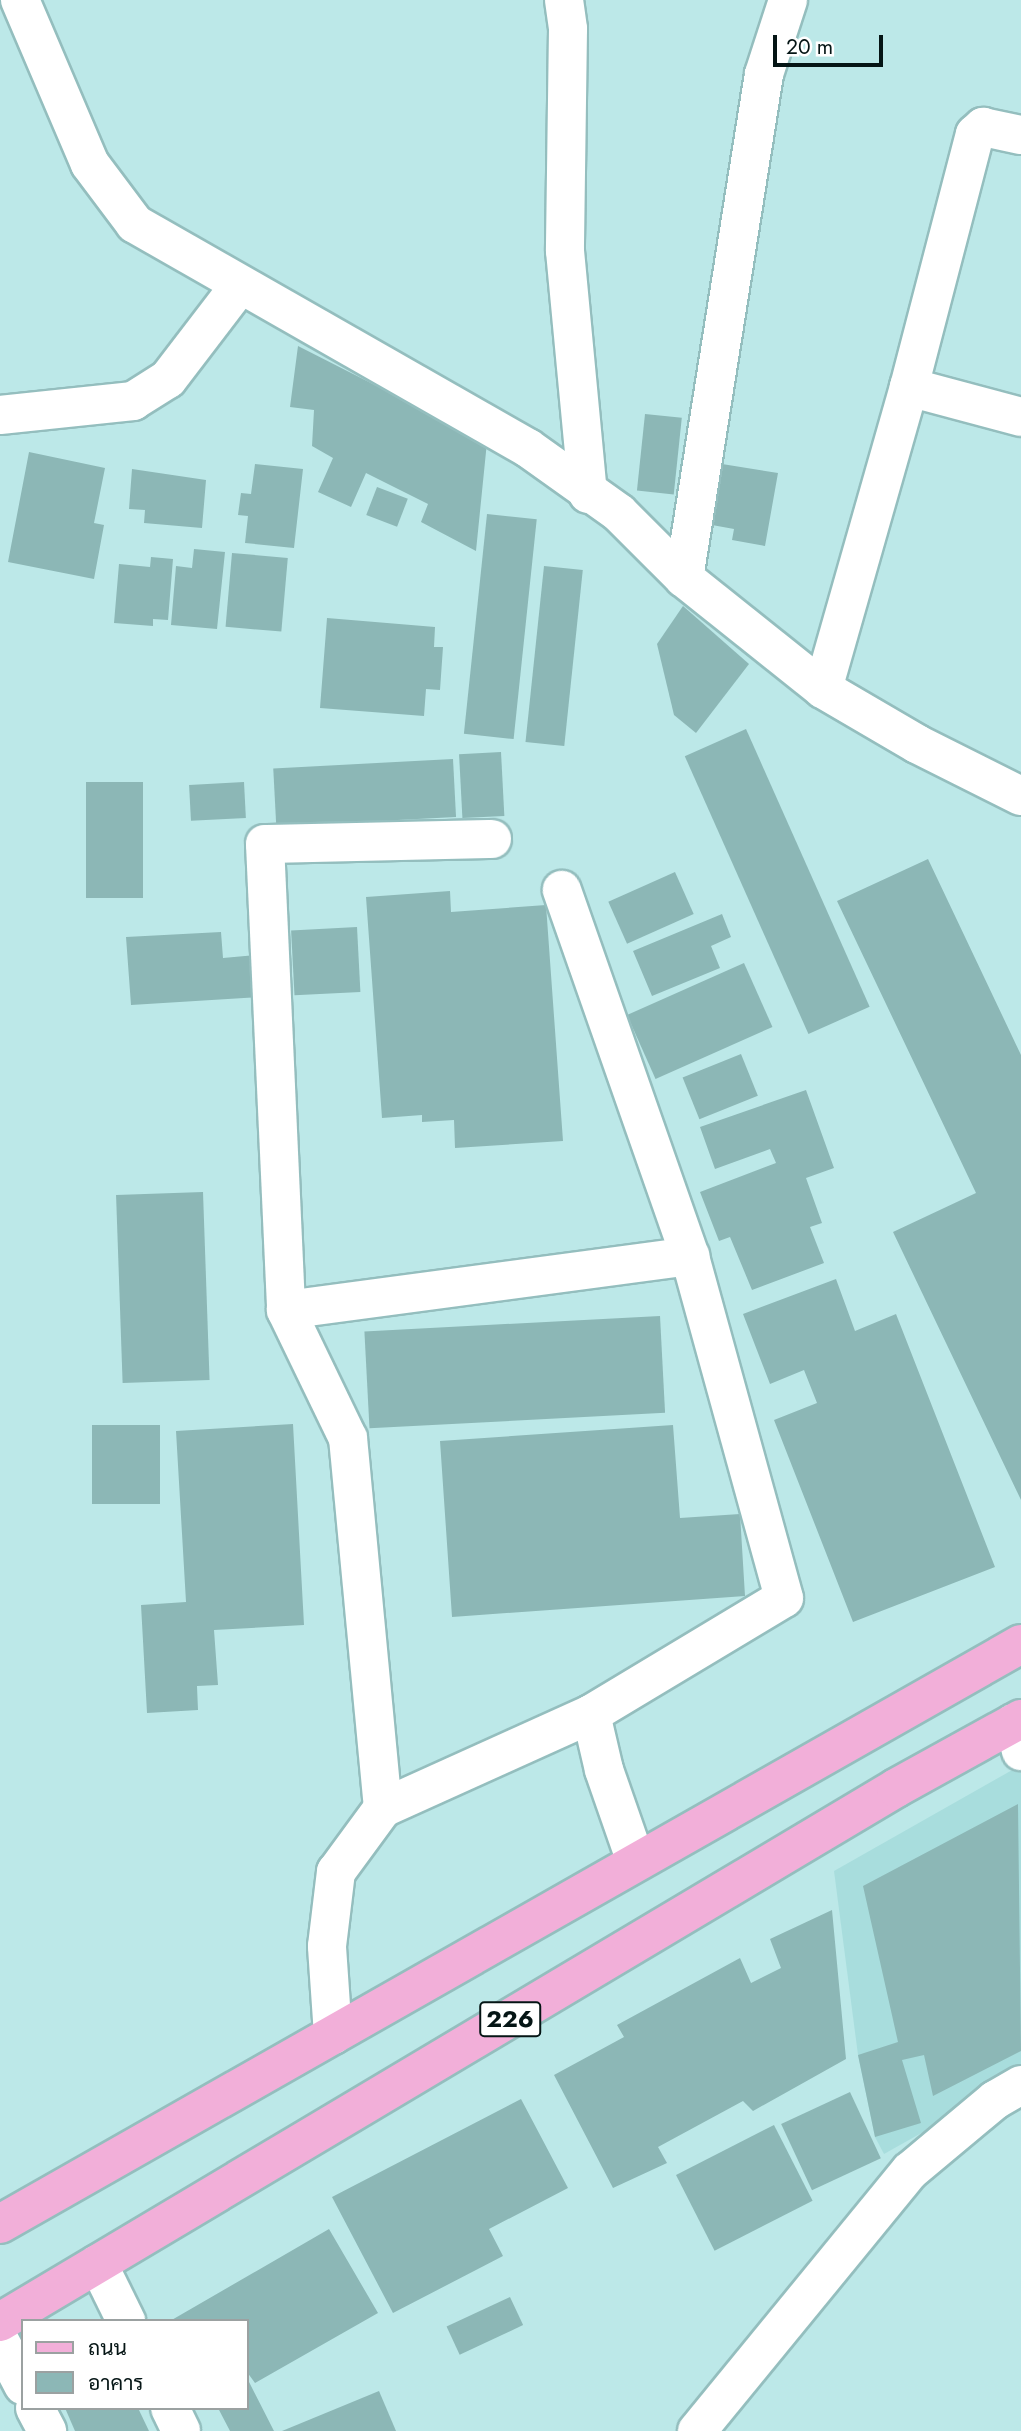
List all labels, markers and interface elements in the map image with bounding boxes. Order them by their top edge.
scale bar [776,21,886,65]
text: 20 m [786,32,833,62]
road number: 226 [478,1998,542,2040]
legend [21,2319,248,2410]
text: ถนน [88,2333,127,2363]
text: อาคาร [88,2368,144,2398]

